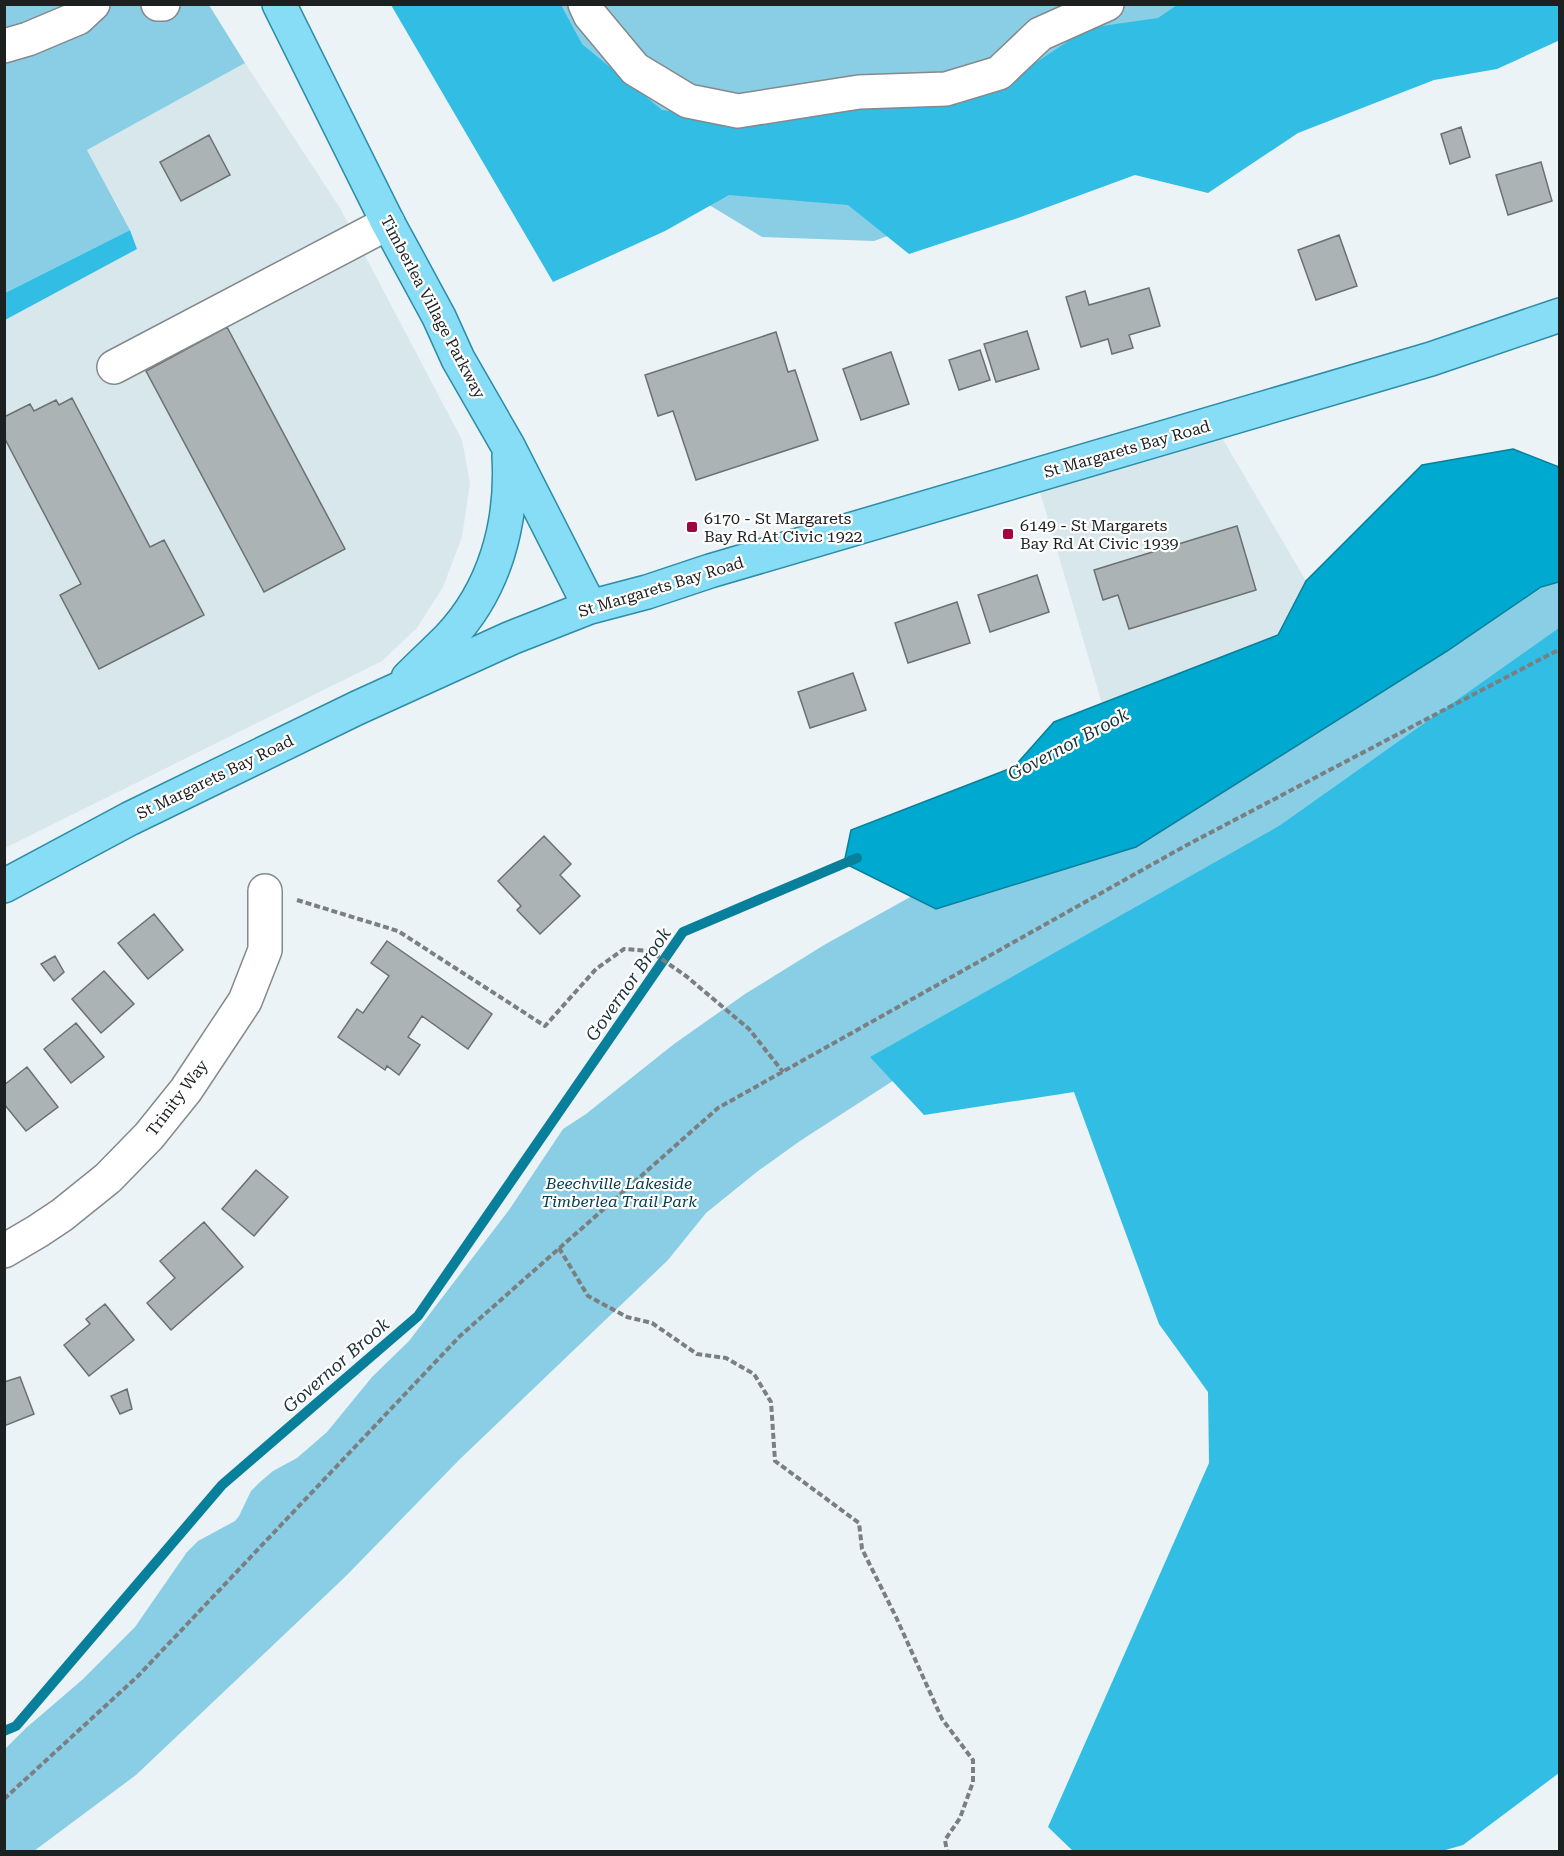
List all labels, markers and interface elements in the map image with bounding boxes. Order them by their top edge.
street label: Timberlea Village Parkway [377,212,490,402]
street label: St Margarets Bay Road [1042,416,1212,482]
place label: 6170 - St Margarets Bay Rd At Civic 1922 [704,509,863,546]
place label: 6149 - St Margarets Bay Rd At Civic 1939 [1020,516,1179,553]
marker: 6170 - St Margarets Bay Rd At Civic 1922 [685,520,699,534]
marker: 6149 - St Margarets Bay Rd At Civic 1939 [1001,527,1015,541]
street label: St Margarets Bay Road [576,553,746,621]
water label: Governor Brook [1004,703,1132,785]
street label: St Margarets Bay Road [134,731,296,823]
water label: Governor Brook [581,923,675,1045]
street label: Trinity Way [142,1056,212,1140]
park label: Beechville Lakeside Timberlea Trail Park [541,1174,697,1211]
water label: Governor Brook [279,1313,394,1417]

